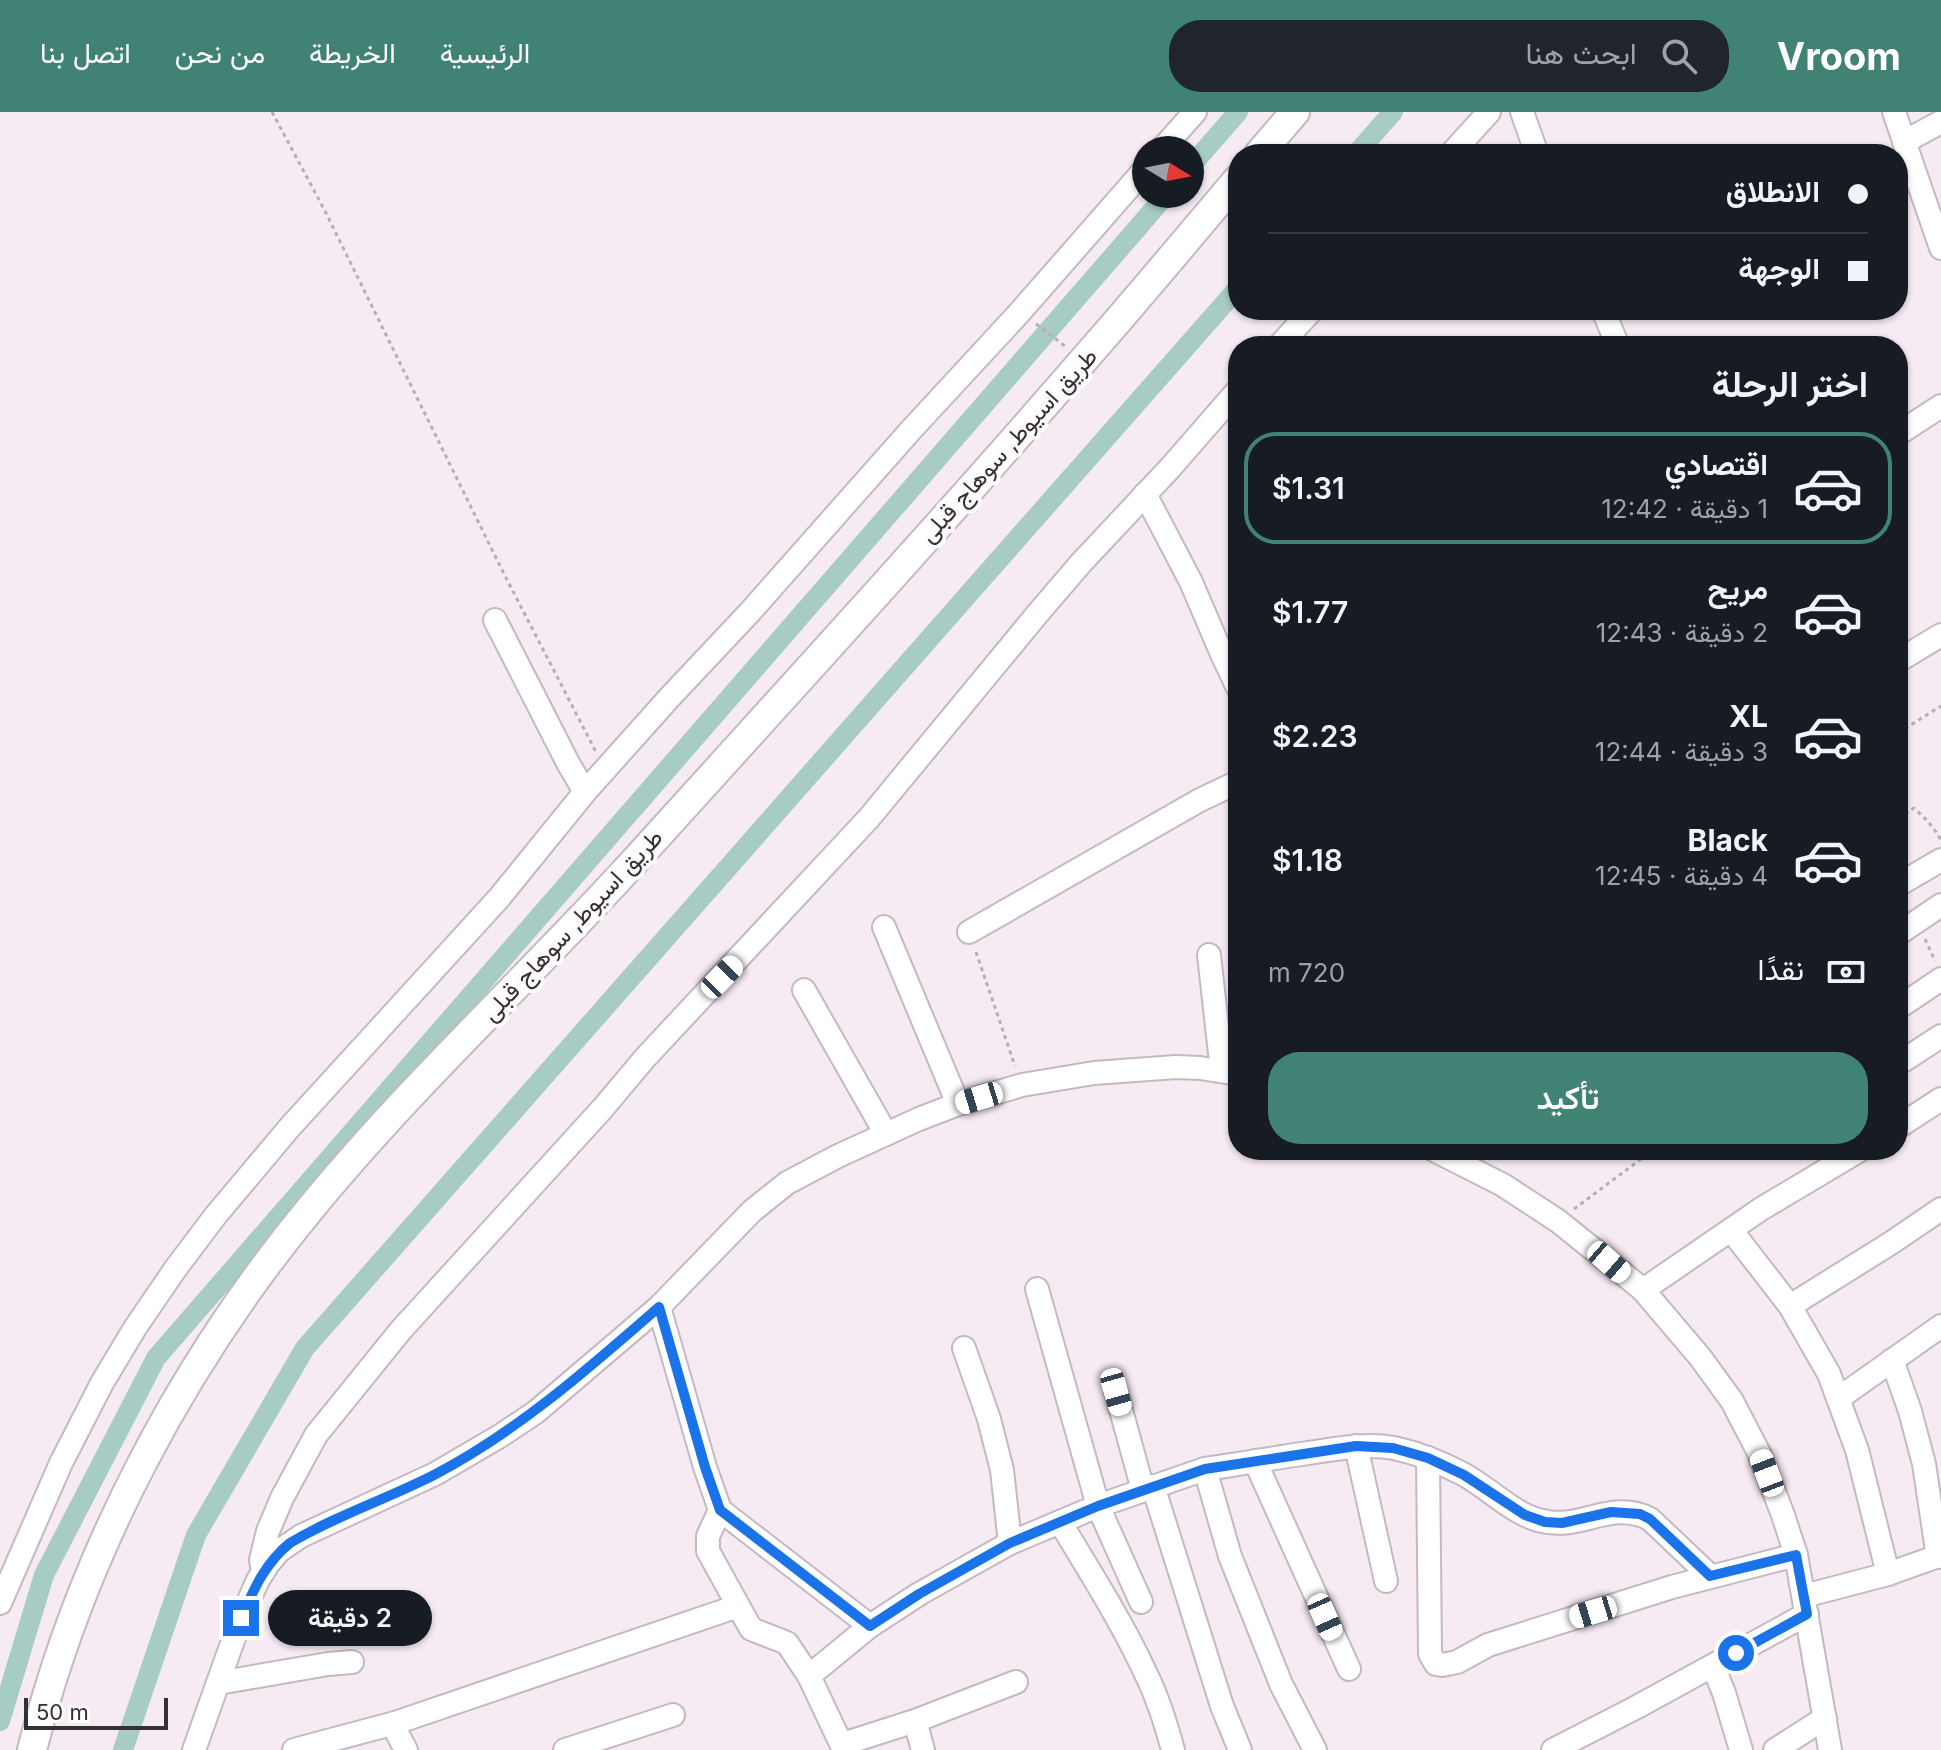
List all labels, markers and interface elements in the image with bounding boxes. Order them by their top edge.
search box [1169,20,1729,92]
text: Vroom [1777,33,1901,79]
icon: search [1657,34,1701,78]
text: ابحث هنا [1525,35,1637,71]
text: اتصل بنا [40,36,131,70]
text: من نحن [175,36,265,70]
text: الخريطة [309,36,396,70]
text: الرئيسية [440,36,530,70]
north arrow [1132,136,1204,208]
map controls [1132,136,1204,208]
text: الانطلاق [1726,173,1820,209]
text: الوجهة [1738,250,1820,286]
street label: طريق اسيوط, سوهاج قبلى [913,342,1105,550]
text: اختر الرحلة [1712,362,1868,406]
text: اقتصادي [1665,446,1768,482]
icon: car [1792,452,1864,524]
text: $1.31 [1272,470,1345,506]
text: 1 دقيقة · 12:42 [1601,493,1768,524]
text: مريح [1708,570,1768,606]
icon: car [1792,576,1864,648]
text: $1.77 [1272,594,1348,630]
text: 2 دقيقة · 12:43 [1596,617,1768,648]
text: XL [1729,698,1768,734]
icon: car [1792,700,1864,772]
text: $2.23 [1272,718,1358,754]
text: 3 دقيقة · 12:44 [1595,736,1768,767]
text: Black [1688,822,1768,858]
street label: طريق اسيوط, سوهاج قبلى [475,823,670,1028]
icon: car [1792,824,1864,896]
text: $1.18 [1272,842,1343,878]
text: 4 دقيقة · 12:45 [1595,860,1768,891]
icon: cash [1824,950,1868,994]
car [697,951,747,1003]
text: نقدًا [1758,951,1804,987]
text: 720 m [1268,957,1345,988]
button: تأكيد [1268,1052,1868,1144]
car [953,1080,1005,1116]
car [1583,1237,1635,1287]
car [1098,1366,1134,1418]
car [1747,1446,1787,1500]
callout: 2 دقيقة [269,1590,433,1646]
car [1304,1590,1346,1644]
car [1567,1594,1619,1630]
route end [223,1600,259,1636]
text: 2 دقيقة [308,1602,392,1633]
route start [1718,1635,1754,1671]
scale bar [24,1694,168,1730]
text: 50 m [36,1699,89,1725]

